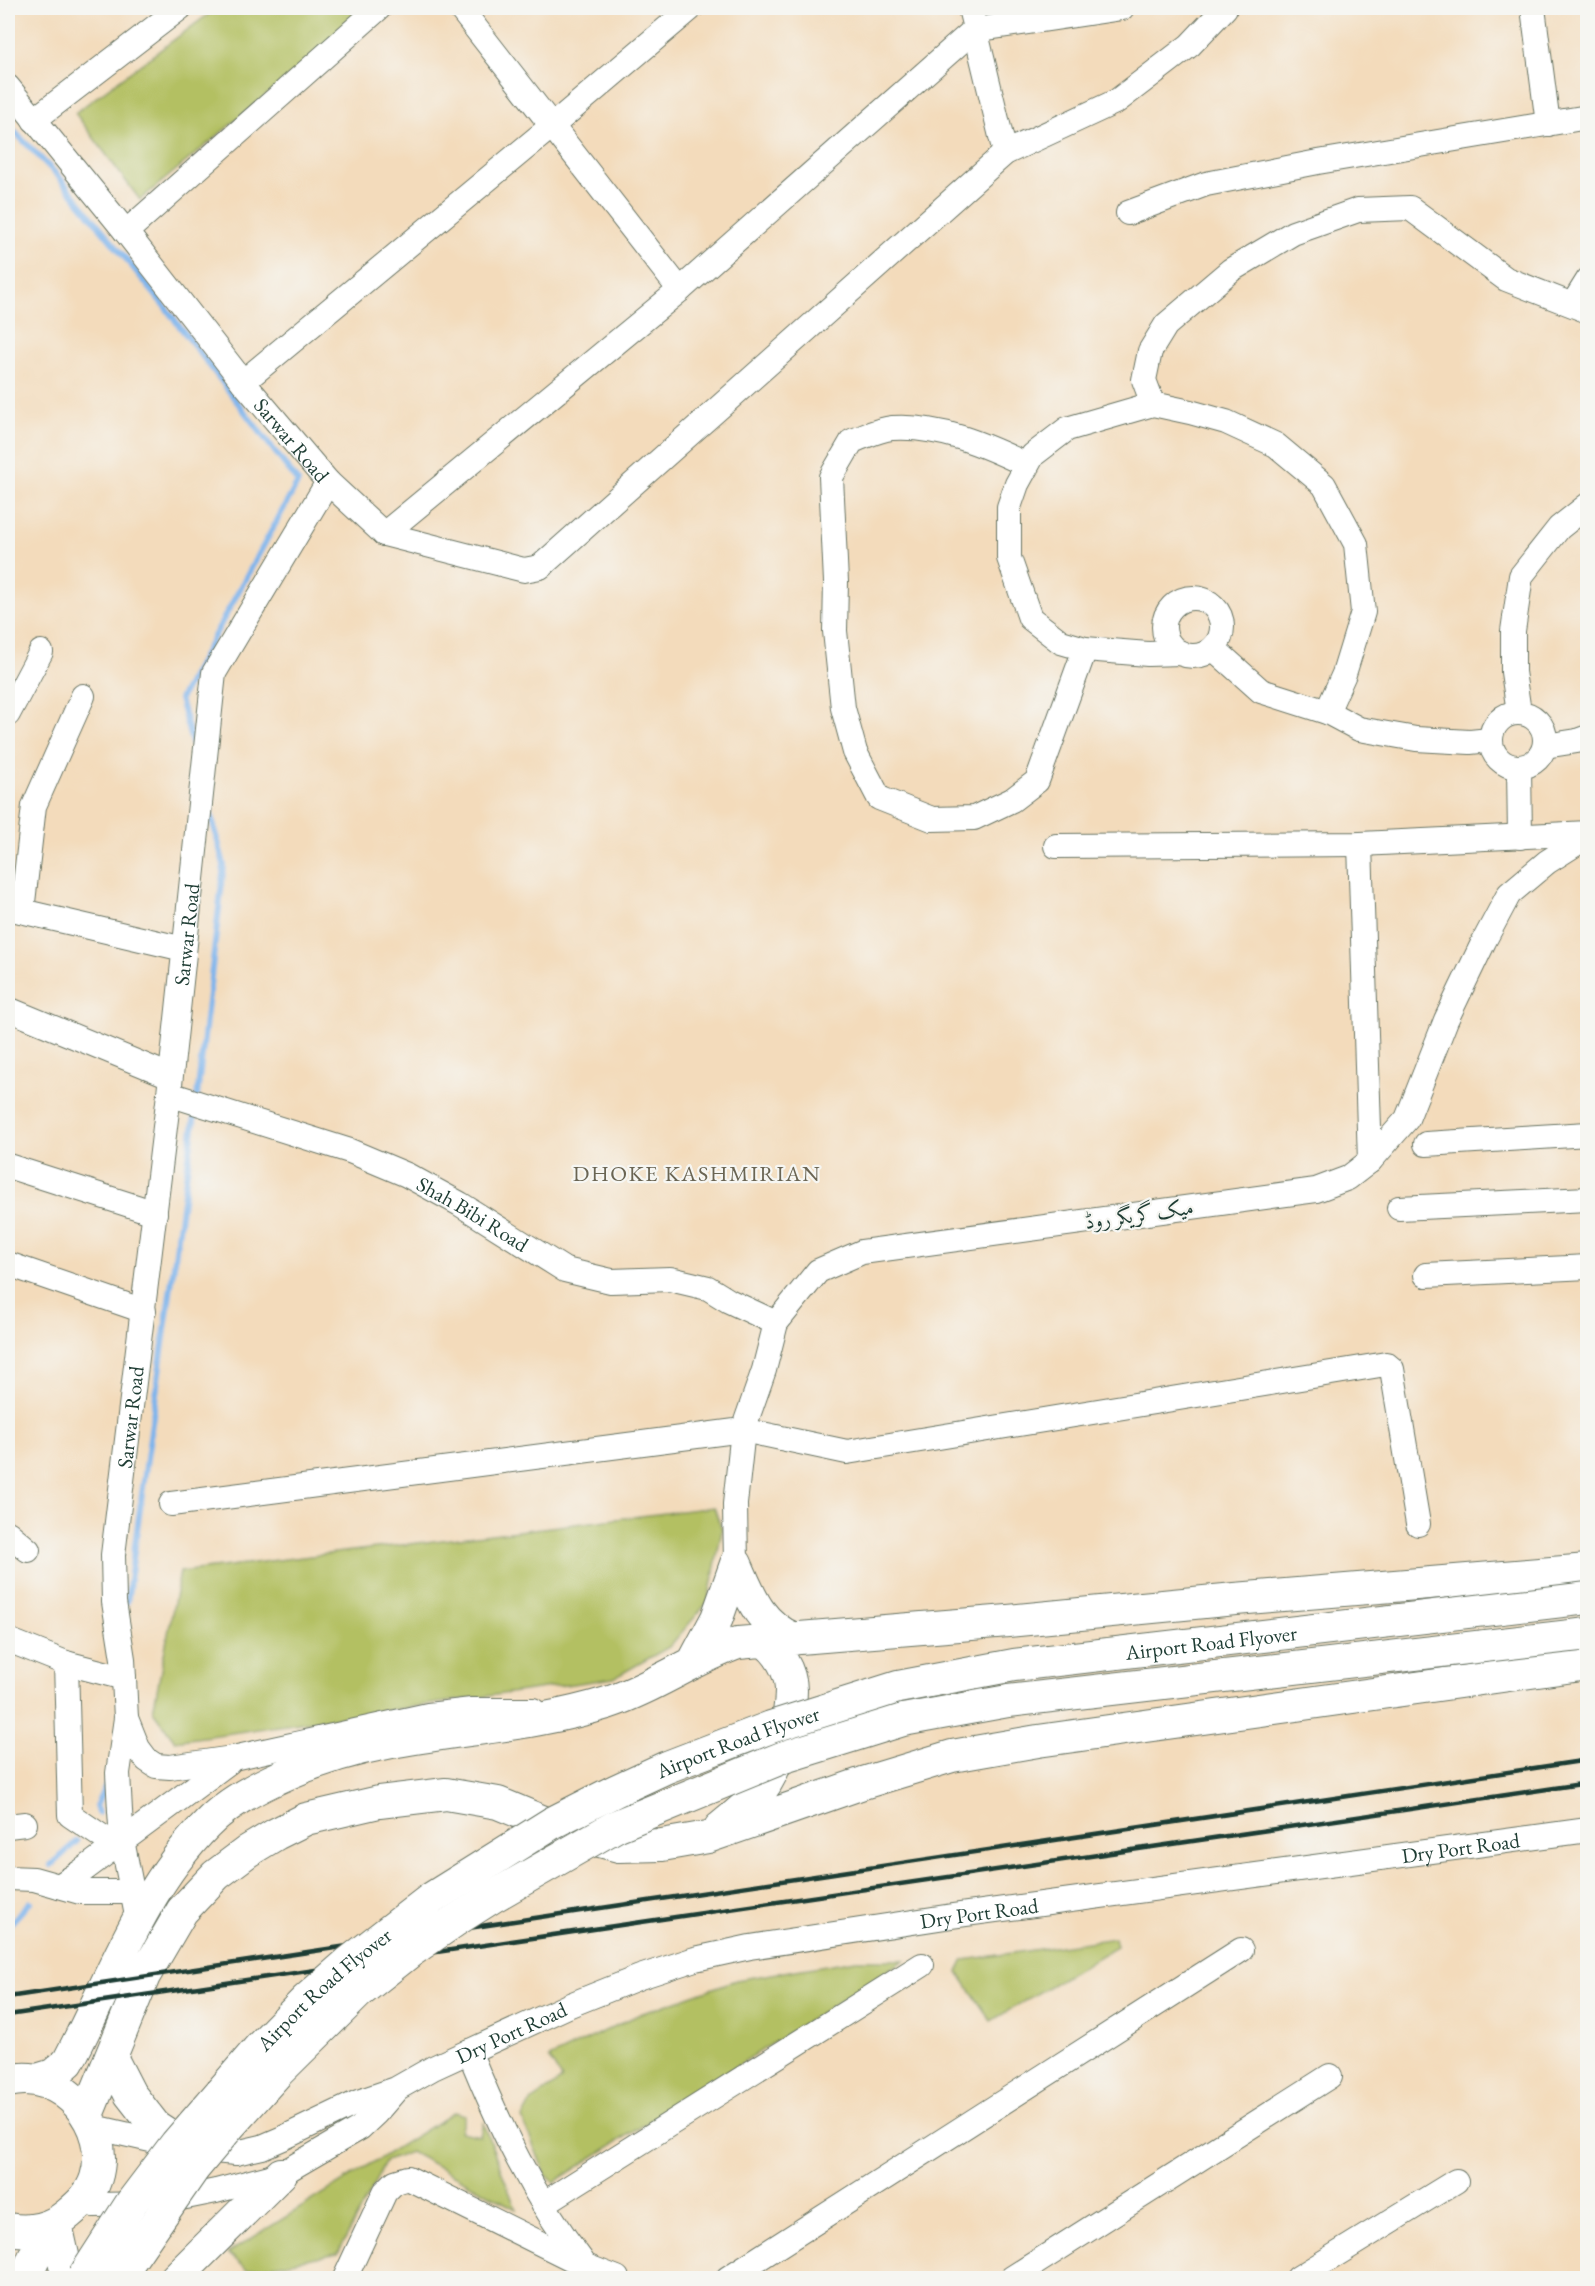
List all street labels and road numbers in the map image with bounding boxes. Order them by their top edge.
street label: Sarwar Road [249,392,336,488]
street label: Sarwar Road [167,881,205,987]
street label: Shah Bibi Road [412,1170,534,1258]
street label: میک گریگر روڈ [1083,1193,1195,1235]
street label: Sarwar Road [110,1364,149,1470]
street label: Airport Road Flyover [1123,1619,1298,1666]
street label: Airport Road Flyover [650,1699,823,1784]
street label: Dry Port Road [1400,1826,1522,1869]
street label: Dry Port Road [918,1891,1040,1934]
street label: Airport Road Flyover [250,1921,397,2057]
street label: Dry Port Road [451,1995,571,2069]

